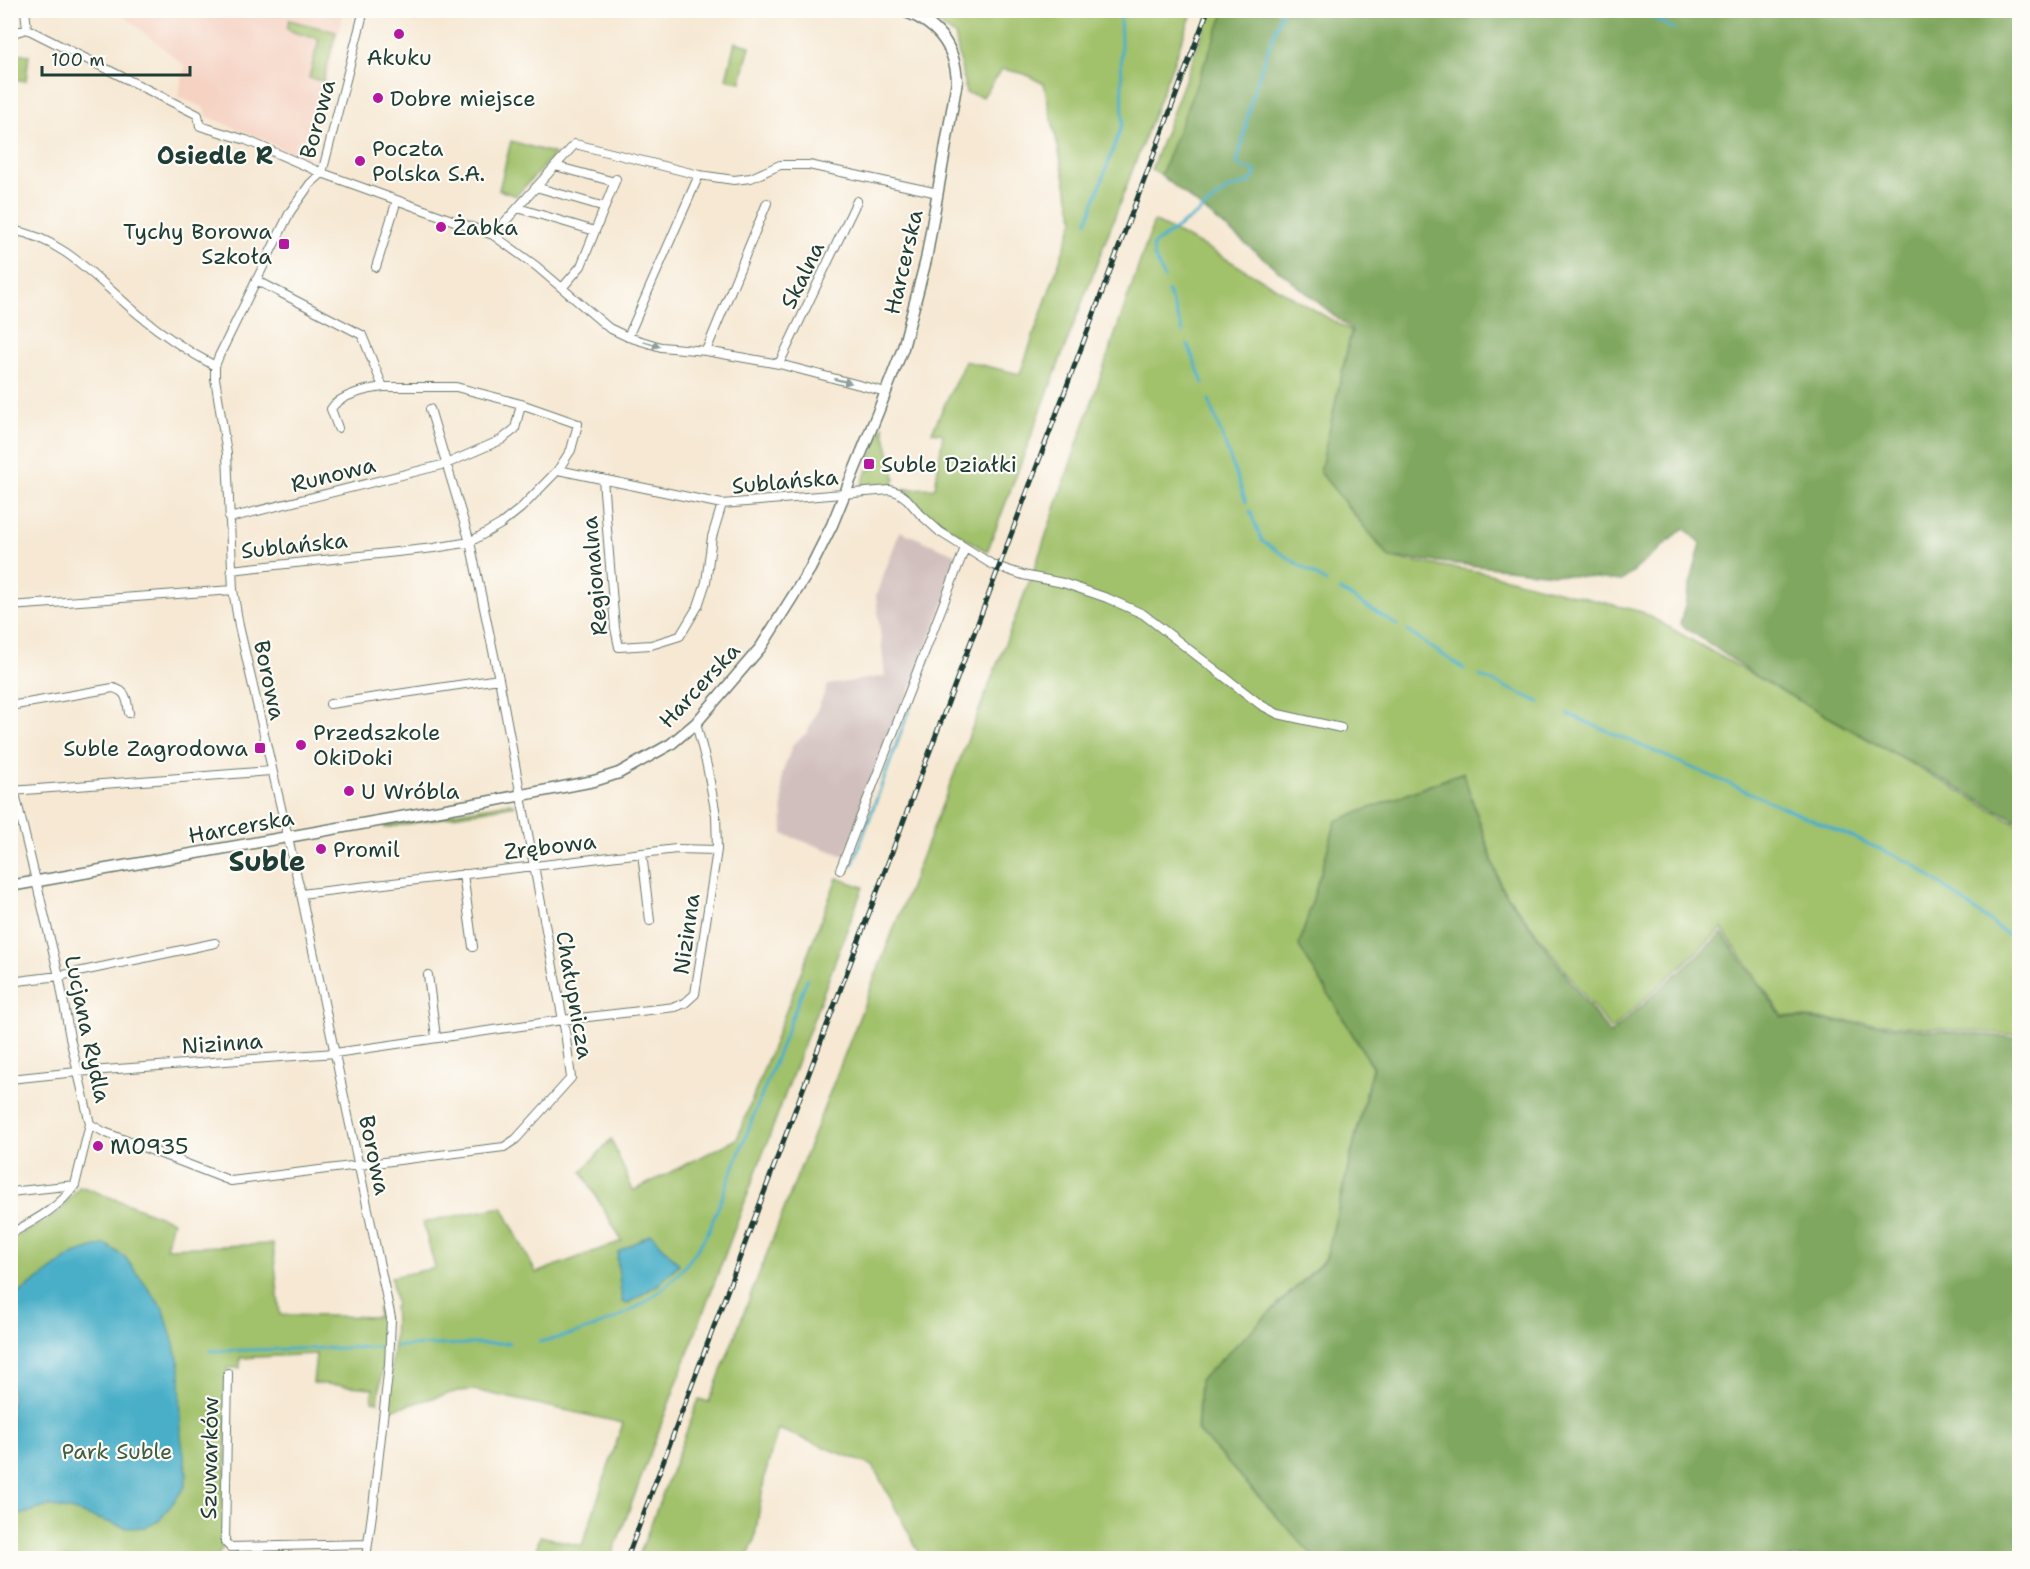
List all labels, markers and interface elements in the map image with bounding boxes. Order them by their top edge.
marker: Akuku [392,27,406,41]
scale bar [42,39,190,77]
place label: Akuku [366,43,432,72]
text: 100 m [51,48,105,72]
street label: Borowa [293,76,342,162]
place label: Dobre miejsce [390,84,536,113]
marker: Dobre miejsce [371,91,385,105]
place label: Poczta Polska S.A. [372,134,485,188]
district label: Osiedle R [157,140,273,172]
marker: Poczta Polska S.A. [353,154,367,168]
street label: Harcerska [877,207,930,317]
place label: Żabka [453,213,518,242]
place label: Tychy Borowa Szkoła [123,217,272,271]
marker: Żabka [434,220,448,234]
street label: Skalna [774,236,831,314]
marker: Tychy Borowa Szkoła [277,237,291,251]
one-way arrow [643,340,661,349]
one-way arrow [834,377,852,386]
street label: Runowa [288,450,379,499]
place label: Suble Działki [881,450,1017,479]
marker: Suble Działki [862,457,876,471]
street label: Sublańska [730,462,840,501]
street label: Regionalna [575,515,614,637]
street label: Sublańska [239,525,349,566]
street label: Harcerska [652,636,747,734]
street label: Borowa [247,638,292,723]
place label: Przedszkole OkiDoki [313,718,441,772]
place label: Suble Zagrodowa [63,734,248,763]
marker: Przedszkole OkiDoki [294,738,308,752]
marker: Suble Zagrodowa [253,741,267,755]
place label: U Wróbla [361,777,460,806]
marker: U Wróbla [342,784,356,798]
street label: Harcerska [186,803,296,850]
street label: Zrębowa [502,826,598,867]
place label: Promil [333,835,400,864]
district label: Suble [228,842,306,880]
marker: Promil [314,842,328,856]
street label: Nizinna [666,891,707,976]
street label: Chałupnicza [549,929,600,1062]
street label: Lucjana Rydla [58,953,117,1106]
street label: Nizinna [180,1026,264,1061]
street label: Borowa [352,1113,397,1198]
place label: M0935 [110,1132,188,1161]
marker: M0935 [91,1139,105,1153]
street label: Szuwarków [194,1396,225,1520]
park label: Park Suble [62,1437,172,1466]

